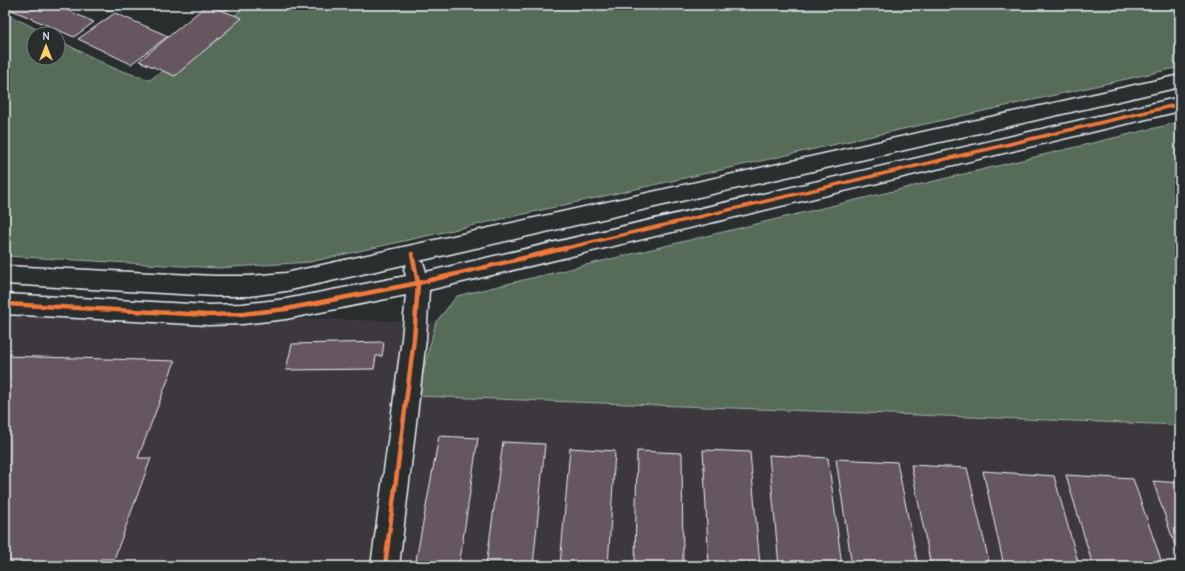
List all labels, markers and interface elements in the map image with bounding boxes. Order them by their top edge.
north arrow [26,26,66,66]
text: N [42,30,50,43]

